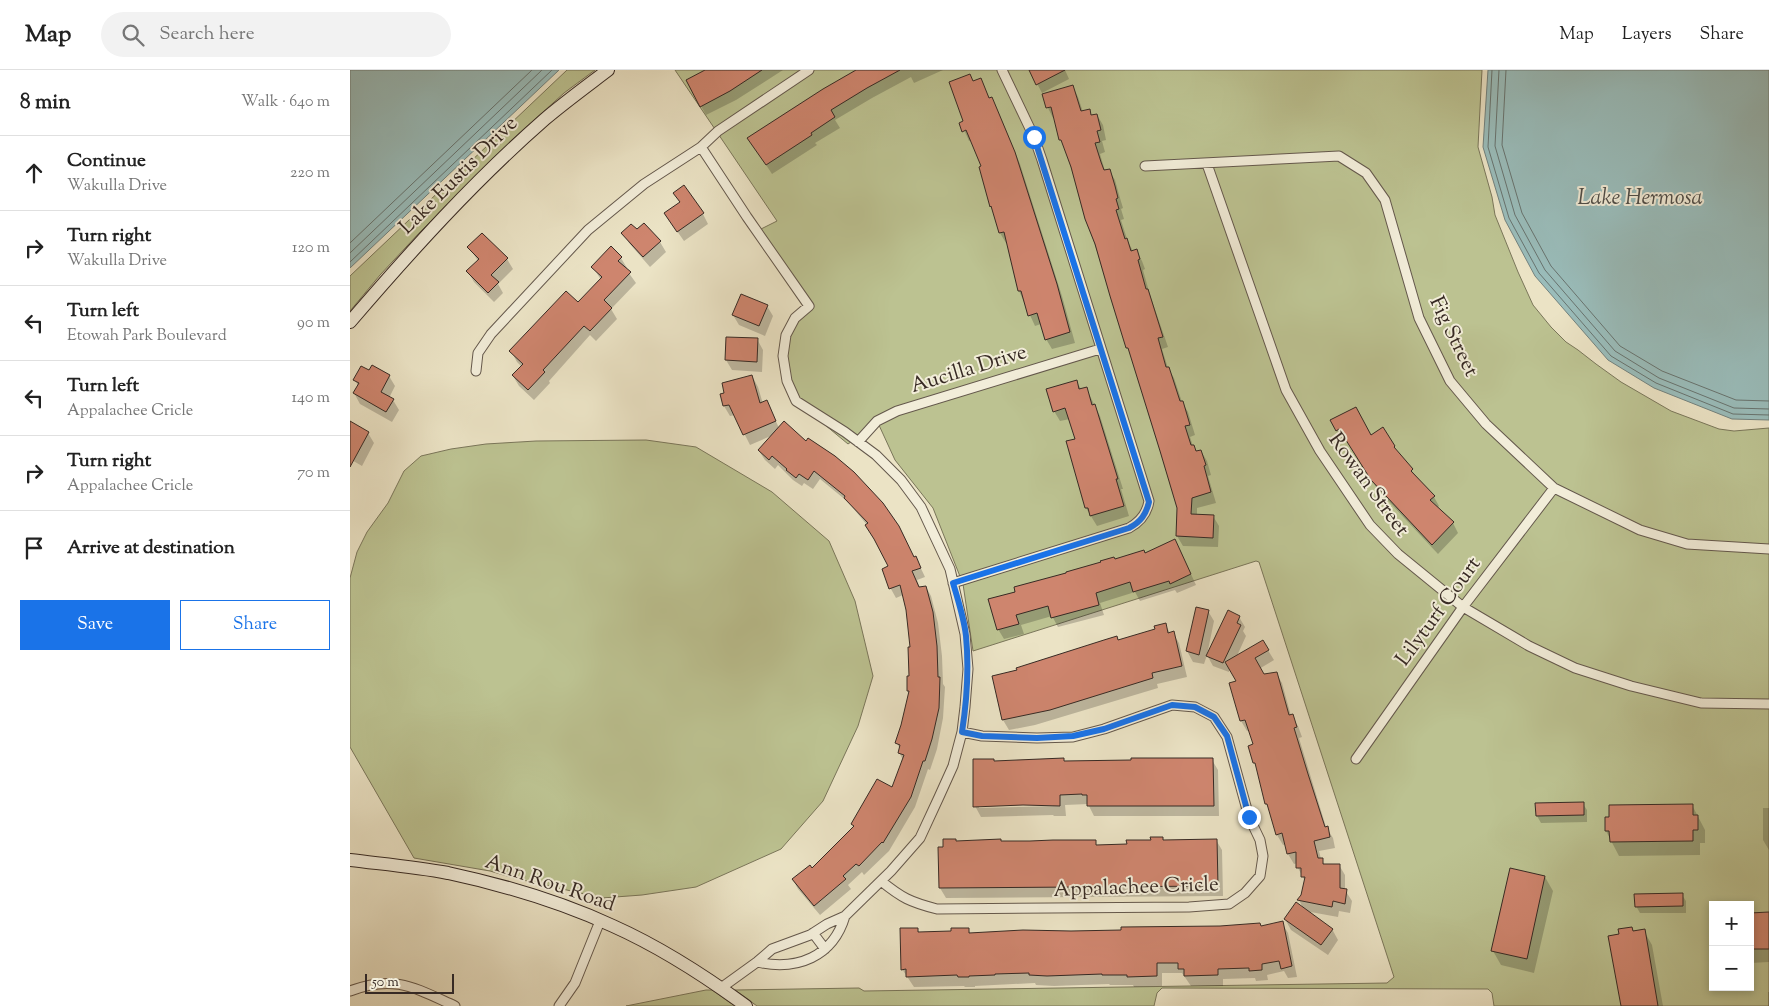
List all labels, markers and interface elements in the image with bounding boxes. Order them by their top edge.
search box [101,12,451,57]
text: Map [25,18,71,52]
icon: search [119,21,147,49]
text: Search here [159,21,255,48]
text: Map [1559,22,1594,48]
text: Layers [1622,22,1672,48]
text: Share [1700,22,1744,48]
text: 8 min [20,88,71,118]
text: Walk · 640 m [241,91,330,114]
street label: Lake Eustis Drive [393,110,525,242]
route start [1023,126,1046,149]
text: Continue [67,148,146,175]
icon: ahead [20,159,48,187]
text: 220 m [290,162,330,185]
text: Wakulla Drive [67,175,167,198]
water label: Lake Hermosa [1577,183,1703,215]
text: Turn right [67,223,151,250]
icon: right [20,234,48,262]
text: 120 m [292,237,330,260]
text: Wakulla Drive [67,250,167,273]
street label: Fig Street [1421,292,1485,382]
text: Turn left [67,298,139,325]
icon: left [20,309,48,337]
text: 90 m [297,312,330,335]
text: Etowah Park Boulevard [67,325,227,348]
street label: Aucilla Drive [907,338,1031,402]
text: Turn left [67,373,139,400]
icon: left [20,384,48,412]
text: 140 m [292,387,330,410]
text: Appalachee Cricle [67,400,193,423]
street label: Rowan Street [1320,427,1416,543]
text: Turn right [67,448,151,475]
icon: right [20,459,48,487]
text: 70 m [297,462,330,485]
text: Appalachee Cricle [67,475,193,498]
icon: arrive [20,534,48,562]
text: Arrive at destination [67,535,235,562]
street label: Lilyturf Court [1389,551,1489,673]
button: Save [20,600,170,650]
button: Share [180,600,330,650]
route end [1238,806,1261,829]
street label: Ann Rou Road [481,848,619,920]
street label: Appalachee Cricle [1053,870,1219,906]
map controls [1709,901,1754,991]
button: + [1709,901,1754,946]
button: − [1709,946,1754,991]
scale bar [365,971,454,994]
text: 50 m [372,973,399,993]

